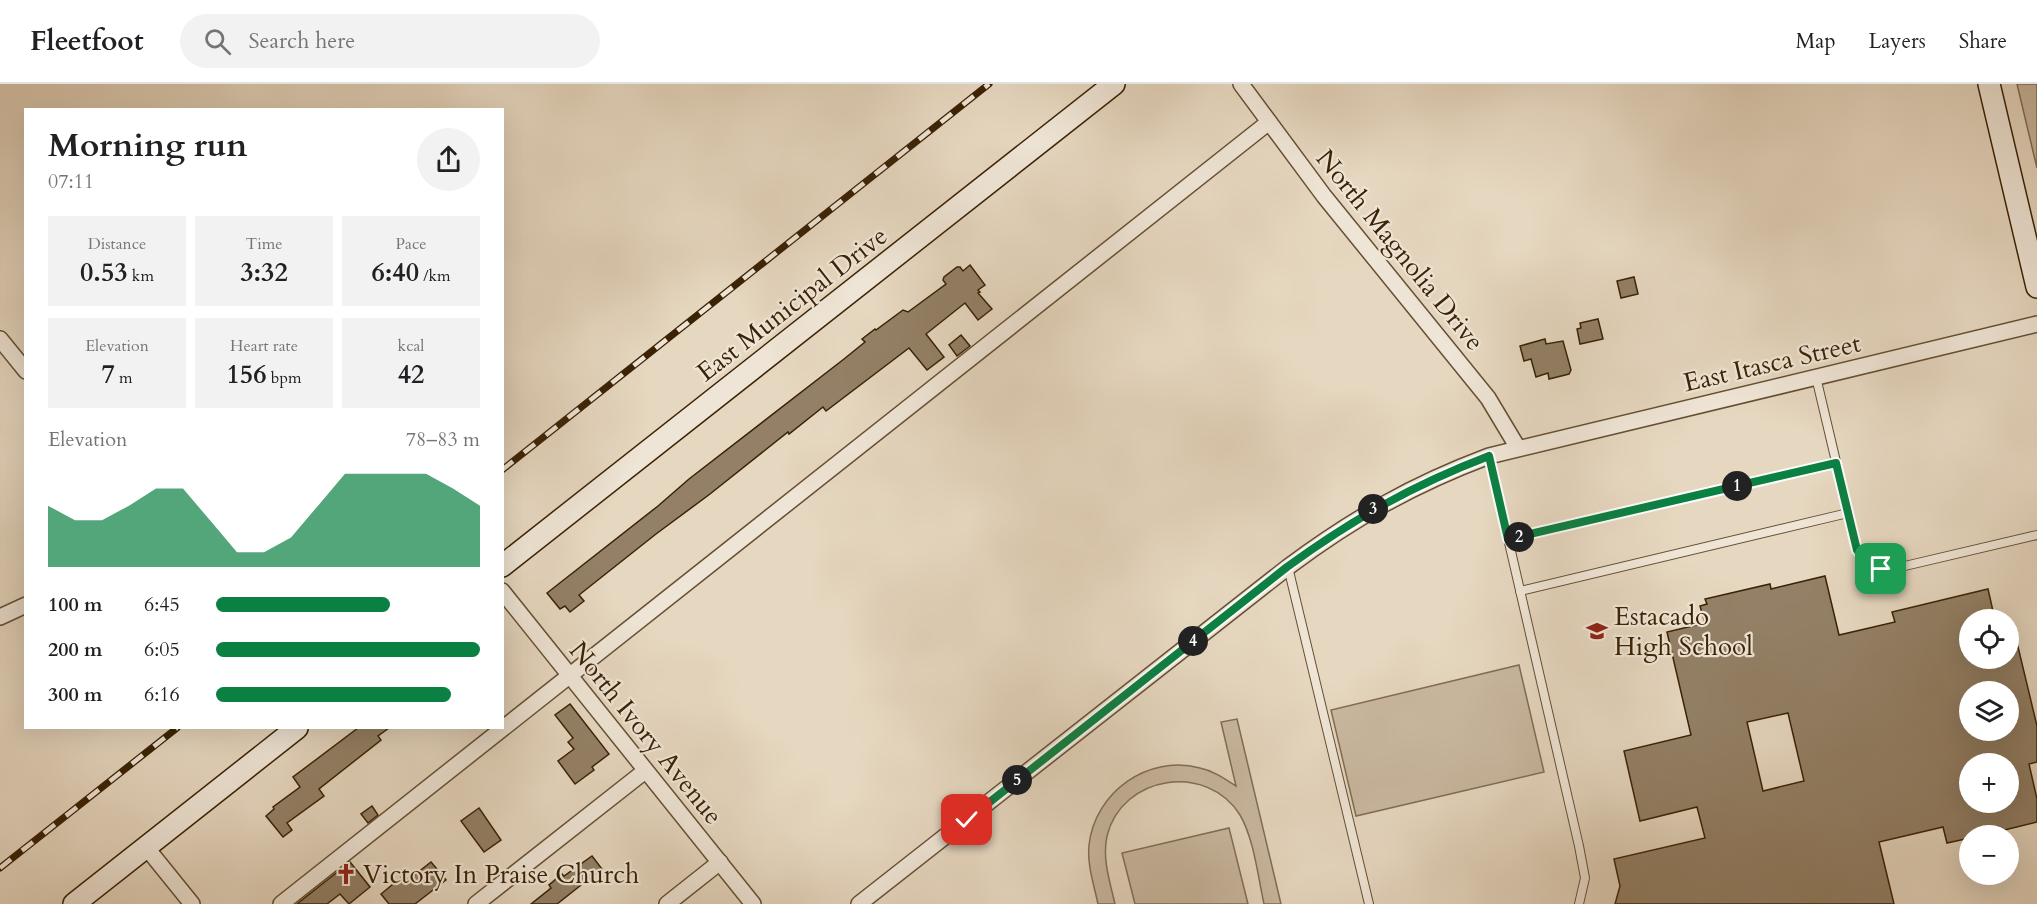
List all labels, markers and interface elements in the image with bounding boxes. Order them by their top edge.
search box [180,14,600,68]
text: Fleetfoot [30,22,144,60]
icon: search [201,25,234,58]
text: Search here [249,26,355,56]
text: Map [1796,27,1836,56]
text: Layers [1869,27,1926,56]
text: Share [1959,27,2007,56]
text: Morning run [48,123,248,168]
button: share [417,128,480,191]
street label: North Magnolia Drive [1308,142,1492,358]
text: 07:11 [48,168,94,195]
street label: East Municipal Drive [690,219,894,389]
text: Distance [88,233,146,255]
text: Time [245,233,283,255]
text: Pace [396,233,426,255]
text: 0.53 [80,255,128,290]
text: 3:32 [240,255,288,290]
text: 6:40 [371,255,419,290]
text: km [128,265,154,287]
text: /km [419,265,451,287]
street label: East Itasca Street [1680,326,1864,400]
text: Elevation [85,335,149,357]
text: Heart rate [230,335,298,357]
text: kcal [398,335,424,357]
text: 7 [101,357,115,392]
text: 156 [227,357,267,392]
text: 42 [398,357,424,392]
text: m [115,367,133,389]
text: bpm [267,367,301,389]
text: Elevation [48,426,127,453]
text: 78–83 m [406,426,480,453]
pin: 1 [1722,471,1752,501]
text: 1 [1733,475,1741,497]
pin: 3 [1358,494,1388,524]
text: 3 [1369,498,1377,520]
pin: 2 [1504,522,1534,552]
text: 2 [1515,526,1523,548]
pin [1855,543,1906,594]
icon: arrive [1864,552,1897,585]
text: 100 m [48,591,103,618]
text: 6:45 [144,591,180,618]
place label: Estacado High School [1614,599,1753,664]
map controls [1959,609,2019,885]
button: locate [1959,609,2019,669]
school or university icon: Estacado High School [1585,619,1609,643]
pin: 4 [1178,626,1208,656]
text: 4 [1189,630,1197,652]
street label: North Ivory Avenue [561,634,731,832]
text: 200 m [48,636,103,663]
text: 6:05 [144,636,180,663]
text: 300 m [48,681,103,708]
text: 6:16 [144,681,180,708]
button: layers [1959,681,2019,741]
button: + [1959,753,2019,813]
pin: 5 [1002,765,1032,795]
text: 5 [1013,769,1021,791]
pin [941,794,992,845]
icon: check [950,803,983,836]
button: − [1959,825,2019,885]
place label: Victory In Praise Church [363,857,639,892]
church icon: Victory In Praise Church [334,862,358,886]

